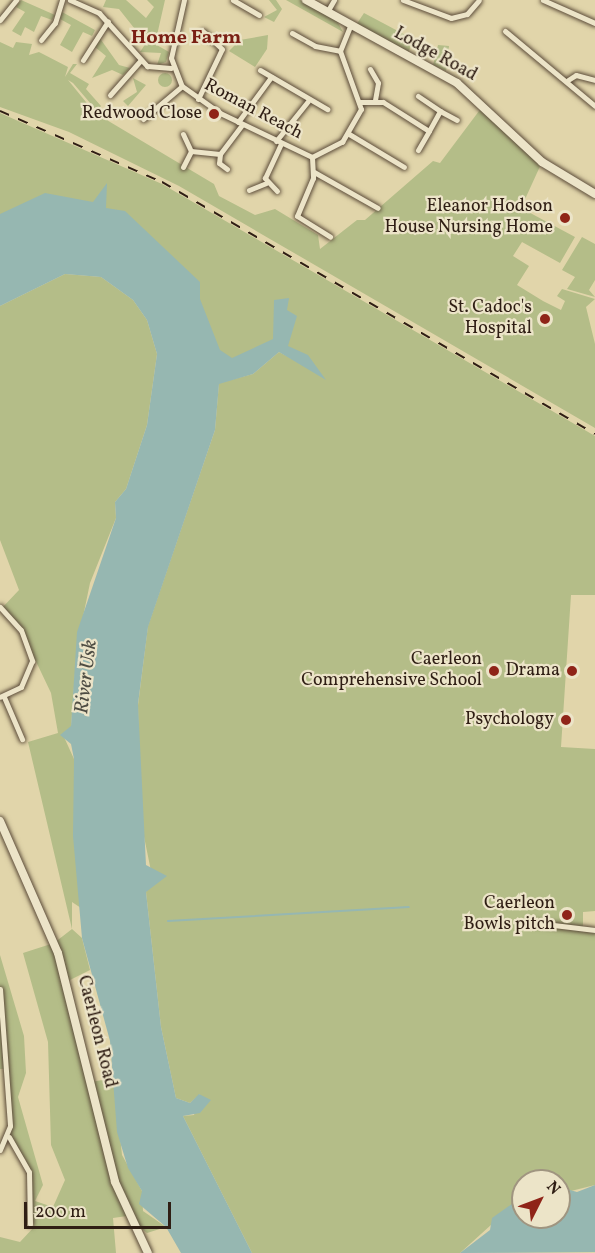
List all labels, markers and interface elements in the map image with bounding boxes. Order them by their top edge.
street label: Lodge Road [390,23,480,87]
district label: Home Farm [131,26,241,50]
street label: Roman Reach [200,75,306,145]
place label: Redwood Close [82,103,202,125]
marker: Redwood Close [207,107,221,121]
place label: Eleanor Hodson House Nursing Home [385,197,553,240]
marker: Eleanor Hodson House Nursing Home [558,211,572,225]
place label: St. Cadoc's Hospital [448,298,532,340]
marker: St. Cadoc's Hospital [536,310,554,328]
water label: River Usk [71,639,103,715]
place label: Caerleon Comprehensive School [301,650,482,692]
place label: Drama [505,660,560,682]
marker: Caerleon Comprehensive School [487,664,501,678]
marker: Drama [565,664,579,678]
place label: Psychology [465,709,554,731]
marker: Psychology [559,713,573,727]
place label: Caerleon Bowls pitch [464,894,555,936]
marker: Caerleon Bowls pitch [560,908,574,922]
street label: Caerleon Road [72,973,120,1091]
north arrow [511,1169,571,1229]
text: N [541,1177,565,1200]
scale bar [27,1190,174,1228]
text: 200 m [35,1200,86,1225]

